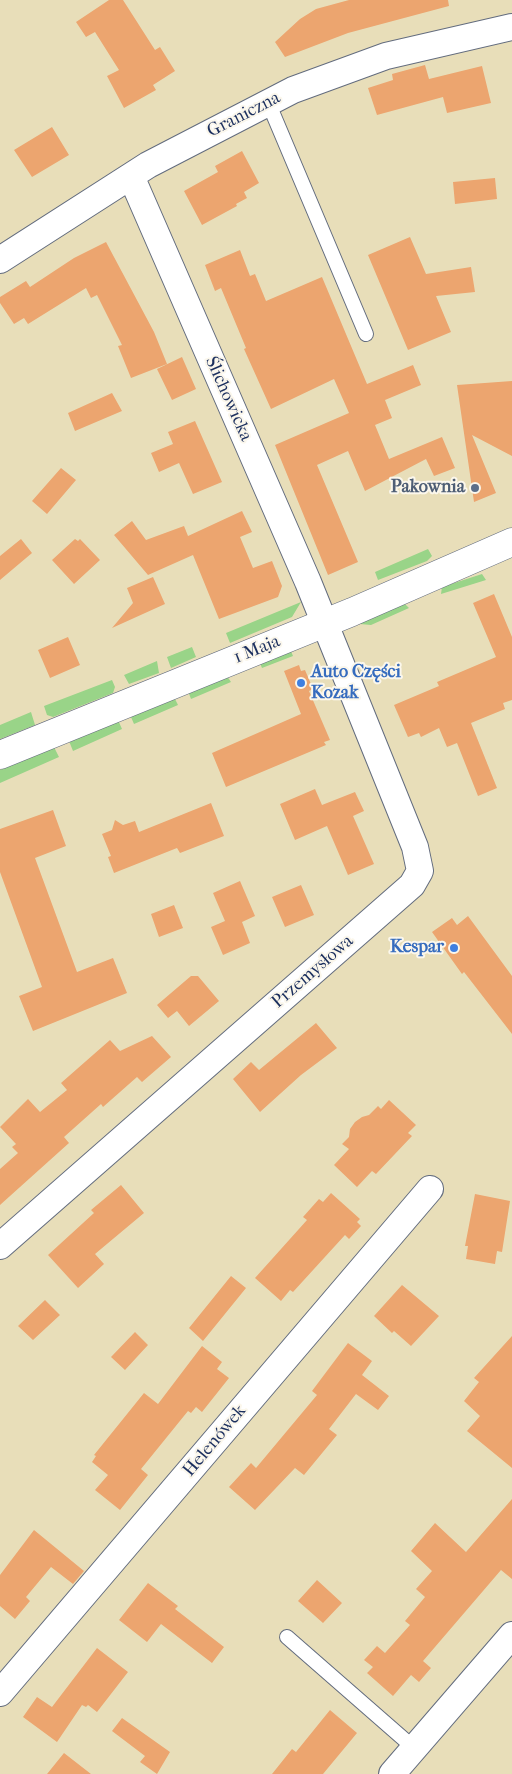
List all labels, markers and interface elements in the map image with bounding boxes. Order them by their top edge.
street label: Graniczna [204,87,284,143]
street label: Ślichowicka [200,353,256,445]
place label: Pakownia [391,477,465,499]
marker: Pakownia [469,482,481,494]
street label: 1 Maja [231,631,283,669]
place label: Auto Części Kozak [311,662,401,704]
marker: Auto Części Kozak [295,677,307,689]
street label: Przemysłowa [268,931,358,1013]
place label: Kespar [390,937,444,959]
marker: Kespar [448,942,460,954]
street label: Helenówek [179,1401,251,1481]

